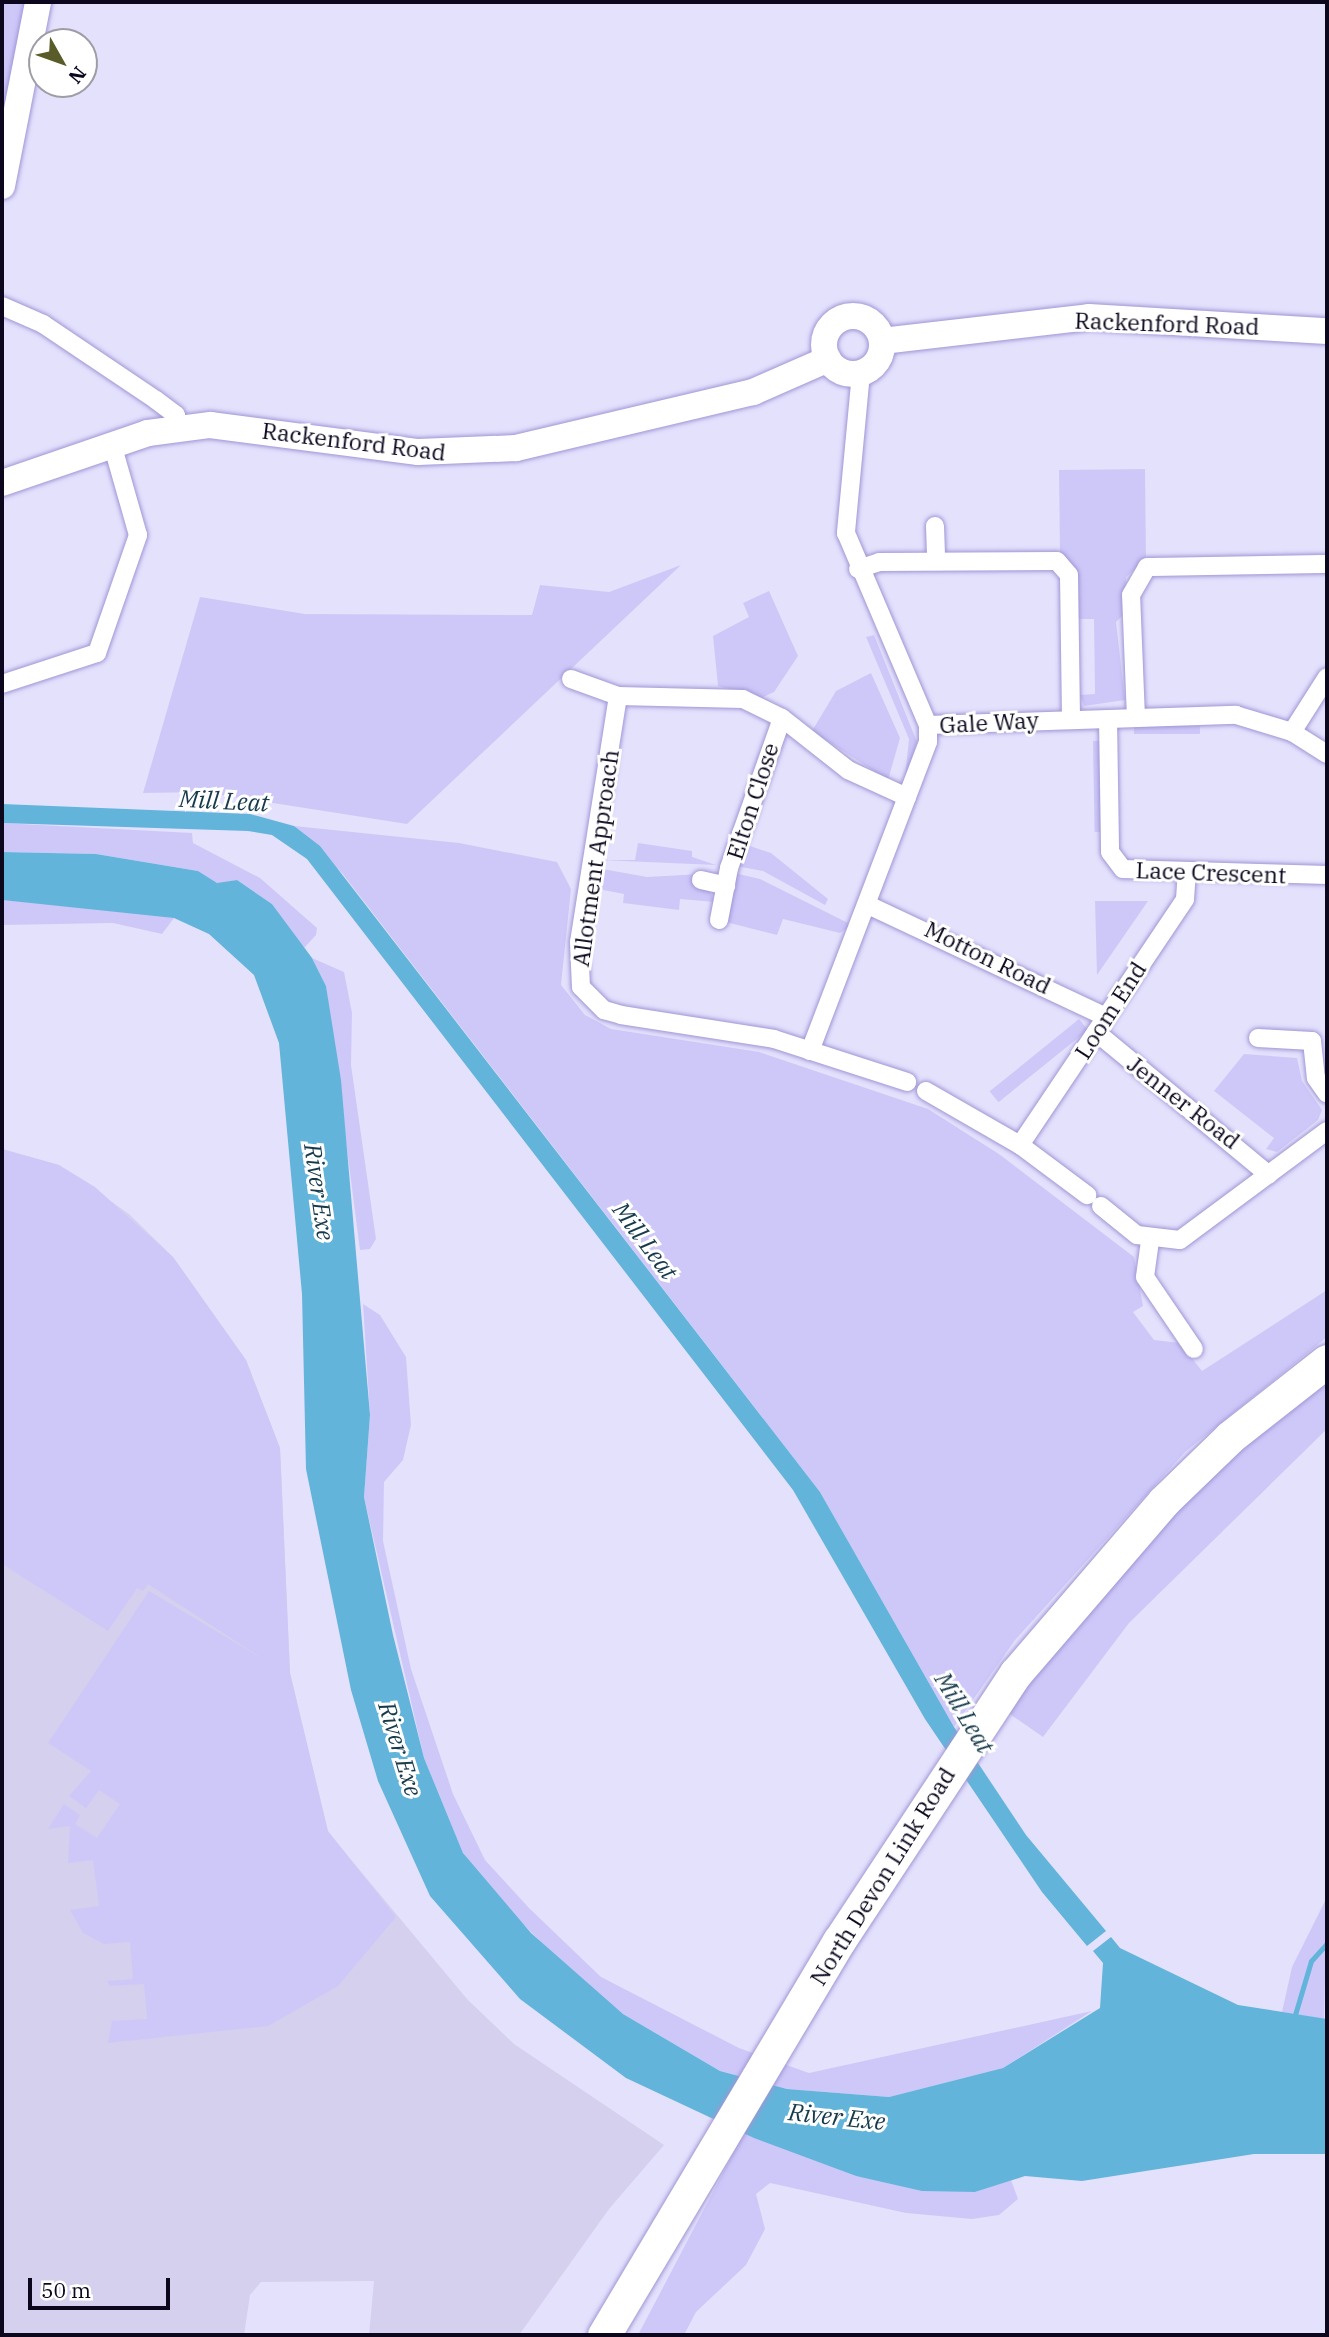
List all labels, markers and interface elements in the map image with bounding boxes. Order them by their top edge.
north arrow [28,28,98,98]
text: N [64,62,92,89]
street label: Rackenford Road [1074,306,1260,340]
street label: Rackenford Road [260,416,448,466]
street label: Gale Way [939,706,1039,738]
street label: Elton Close [720,739,784,863]
street label: Allotment Approach [566,748,624,968]
water label: Mill Leat [178,784,270,818]
street label: Lace Crescent [1135,856,1287,888]
street label: Motton Road [920,915,1056,999]
street label: Loom End [1068,956,1152,1064]
street label: Jenner Road [1122,1050,1246,1154]
water label: River Exe [298,1142,340,1242]
water label: Mill Leat [606,1196,684,1286]
water label: Mill Leat [929,1667,999,1759]
water label: River Exe [372,1698,428,1800]
street label: North Devon Link Road [804,1762,960,1990]
water label: River Exe [787,2098,887,2136]
scale bar [32,2264,173,2308]
text: 50 m [41,2276,91,2304]

